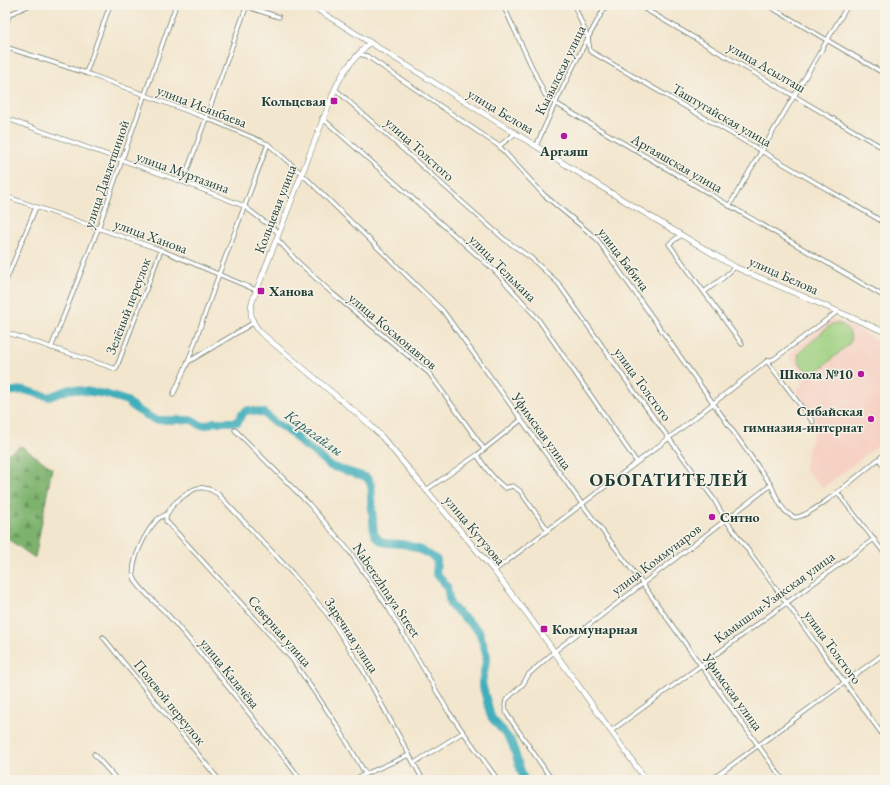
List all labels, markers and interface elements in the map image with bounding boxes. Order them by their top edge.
street label: Кызылская улица [530,22,590,118]
street label: улица Асылташ [725,37,809,97]
street label: Таштугайская улица [669,79,775,151]
street label: улица Исянбаева [155,81,250,132]
street label: улица Белова [464,84,538,138]
place label: Кольцевая [261,92,327,110]
marker: Кольцевая [329,96,339,106]
street label: улица Толстого [382,113,458,185]
street label: улица Давлетшиной [79,117,133,230]
street label: Аргаяшская улица [627,129,726,197]
marker: Аргаяш [559,131,569,141]
place label: Аргаяш [539,142,589,160]
street label: улица Муртазина [134,147,232,197]
street label: Кольцевая улица [250,162,300,256]
street label: улица Ханова [112,214,191,258]
street label: улица Бабича [594,224,654,295]
street label: улица Тельмана [465,230,541,306]
street label: улица Белова [746,252,822,299]
street label: Зелёный переулок [101,255,155,357]
place label: Ханова [268,282,315,300]
marker: Ханова [256,286,266,296]
street label: улица Космонавтов [345,289,441,373]
street label: улица Толстого [610,344,676,425]
place label: Школа №10 [780,365,854,383]
marker: Школа №10 [856,369,866,379]
street label: Уфимская улица [507,388,576,473]
place label: Сибайская гимназия-интернат [743,402,864,436]
water label: Карагайлы [281,404,347,460]
marker: Сибайская гимназия-интернат [866,414,876,424]
district label: ОБОГАТИТЕЛЕЙ [590,468,748,491]
street label: улица Кутузова [441,491,510,569]
place label: Ситно [720,508,760,526]
marker: Ситно [707,512,717,522]
street label: улица Коммунаров [607,519,705,599]
street label: Naberezhnaya Street [349,539,426,641]
street label: Камышлы-Узякская улица [710,547,838,647]
street label: Северная улица [244,592,316,671]
street label: Заречная улица [321,594,383,676]
street label: улица Толстого [800,607,866,688]
place label: Коммунарная [552,620,638,638]
marker: Коммунарная [539,624,549,634]
street label: улица Калачёва [196,634,264,712]
street label: Уфимская улица [698,649,767,734]
street label: Полевой переулок [130,656,210,749]

